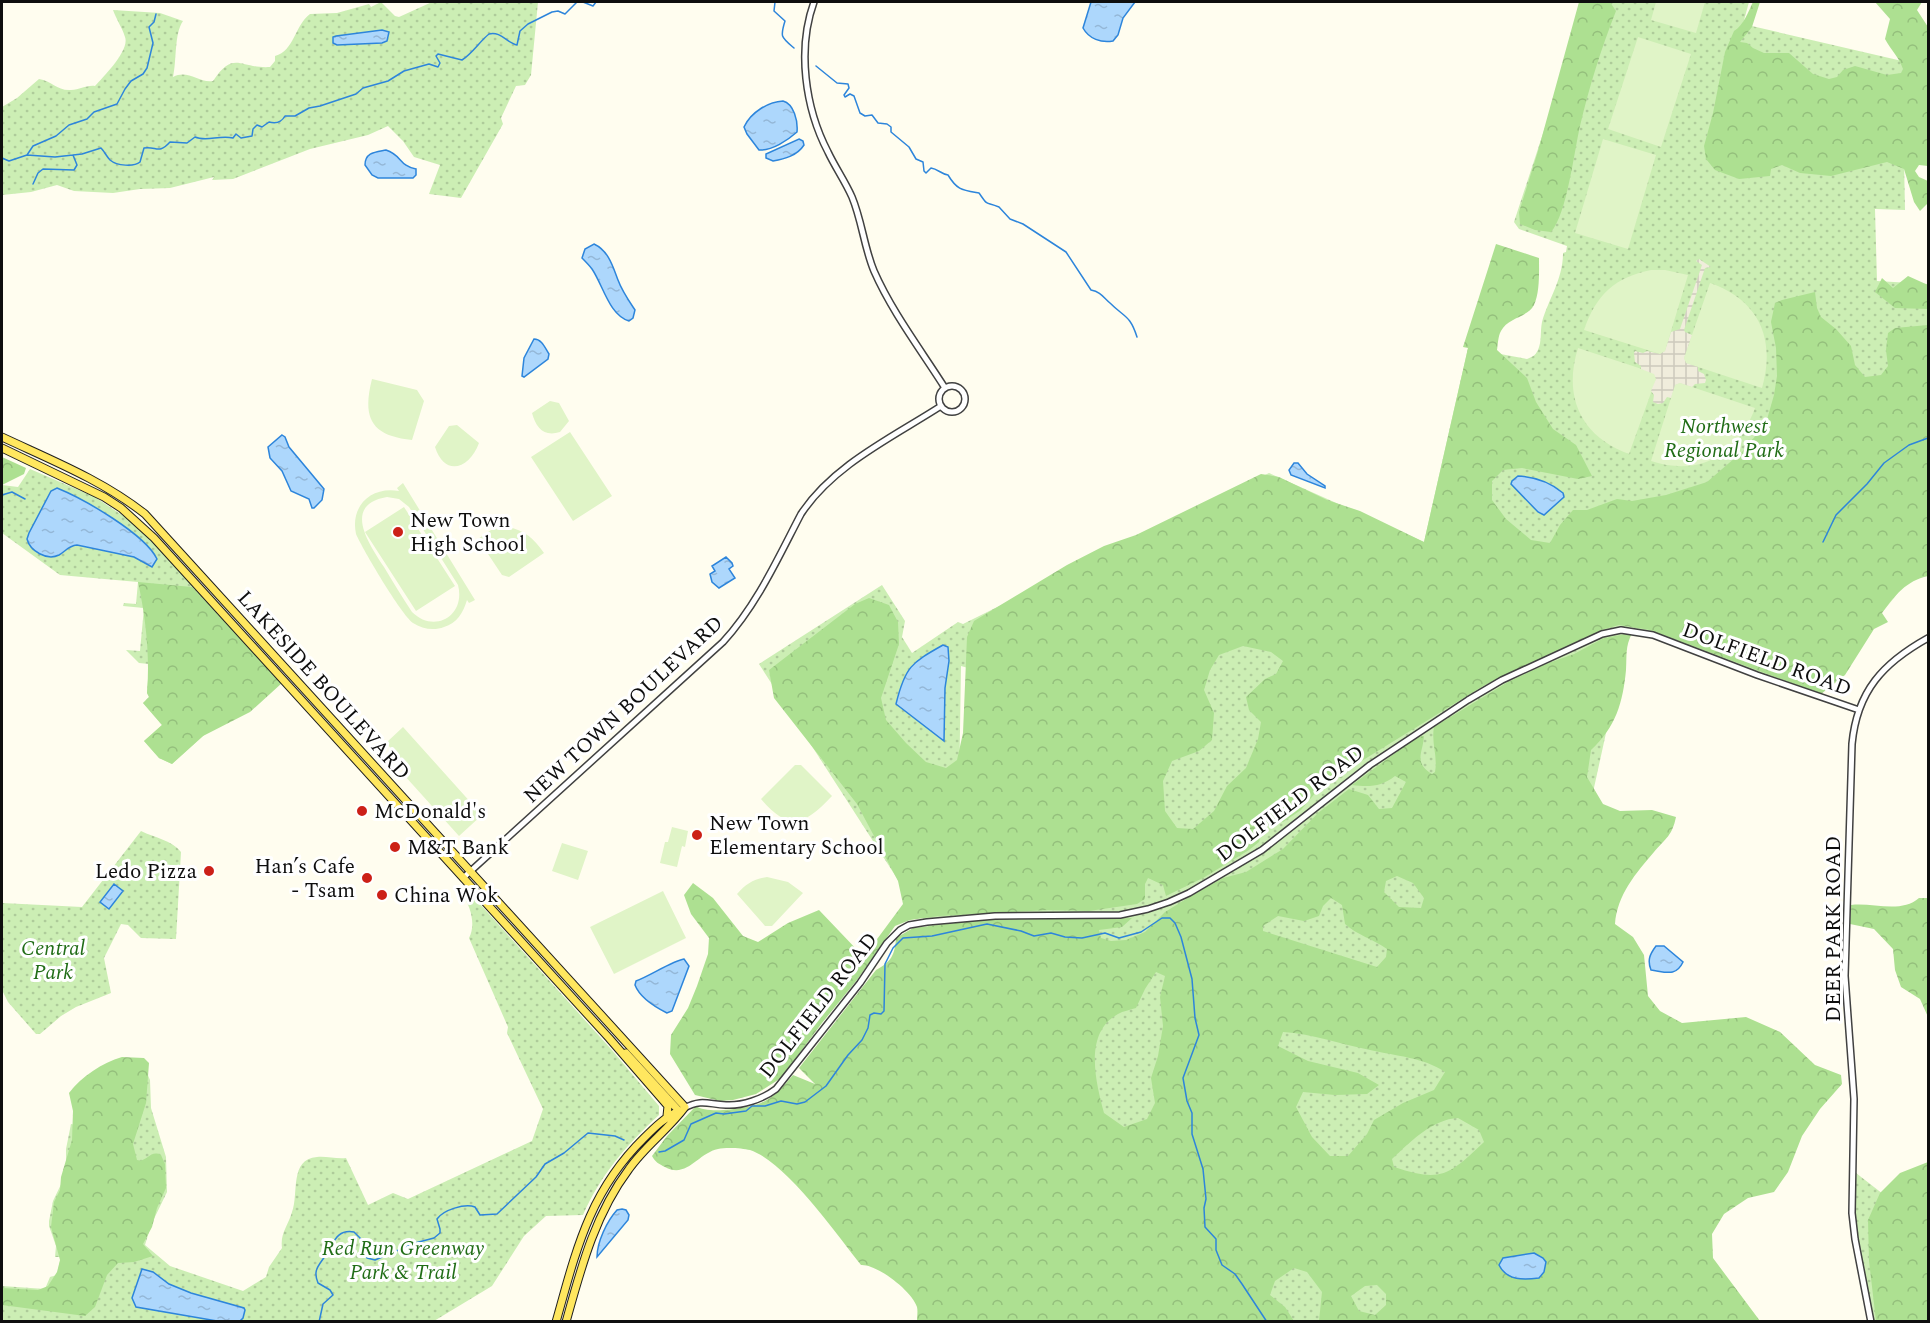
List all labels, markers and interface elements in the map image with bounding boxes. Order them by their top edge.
park label: Northwest Regional Park [1664,411,1784,467]
place label: New Town High School [410,505,525,561]
marker: New Town High School [391,525,405,539]
street label: LAKESIDE BOULEVARD [229,584,417,788]
street label: NEW TOWN BOULEVARD [516,608,731,811]
street label: DOLFIELD ROAD [1678,614,1856,705]
street label: DOLFIELD ROAD [1210,737,1371,870]
place label: McDonald's [374,796,486,828]
marker: McDonald's [355,804,369,818]
place label: New Town Elementary School [709,808,884,864]
marker: New Town Elementary School [690,828,704,842]
place label: M&T Bank [407,832,509,864]
street label: DEER PARK ROAD [1818,836,1850,1022]
marker: M&T Bank [388,840,402,854]
place label: Han’s Cafe - Tsam [255,851,355,907]
place label: Ledo Pizza [95,856,198,888]
marker: Ledo Pizza [202,864,216,878]
marker: Han’s Cafe - Tsam [360,871,374,885]
place label: China Wok [394,880,499,912]
marker: China Wok [375,888,389,902]
street label: DOLFIELD ROAD [751,926,886,1086]
park label: Central Park [21,933,86,989]
park label: Red Run Greenway Park & Trail [322,1233,485,1289]

